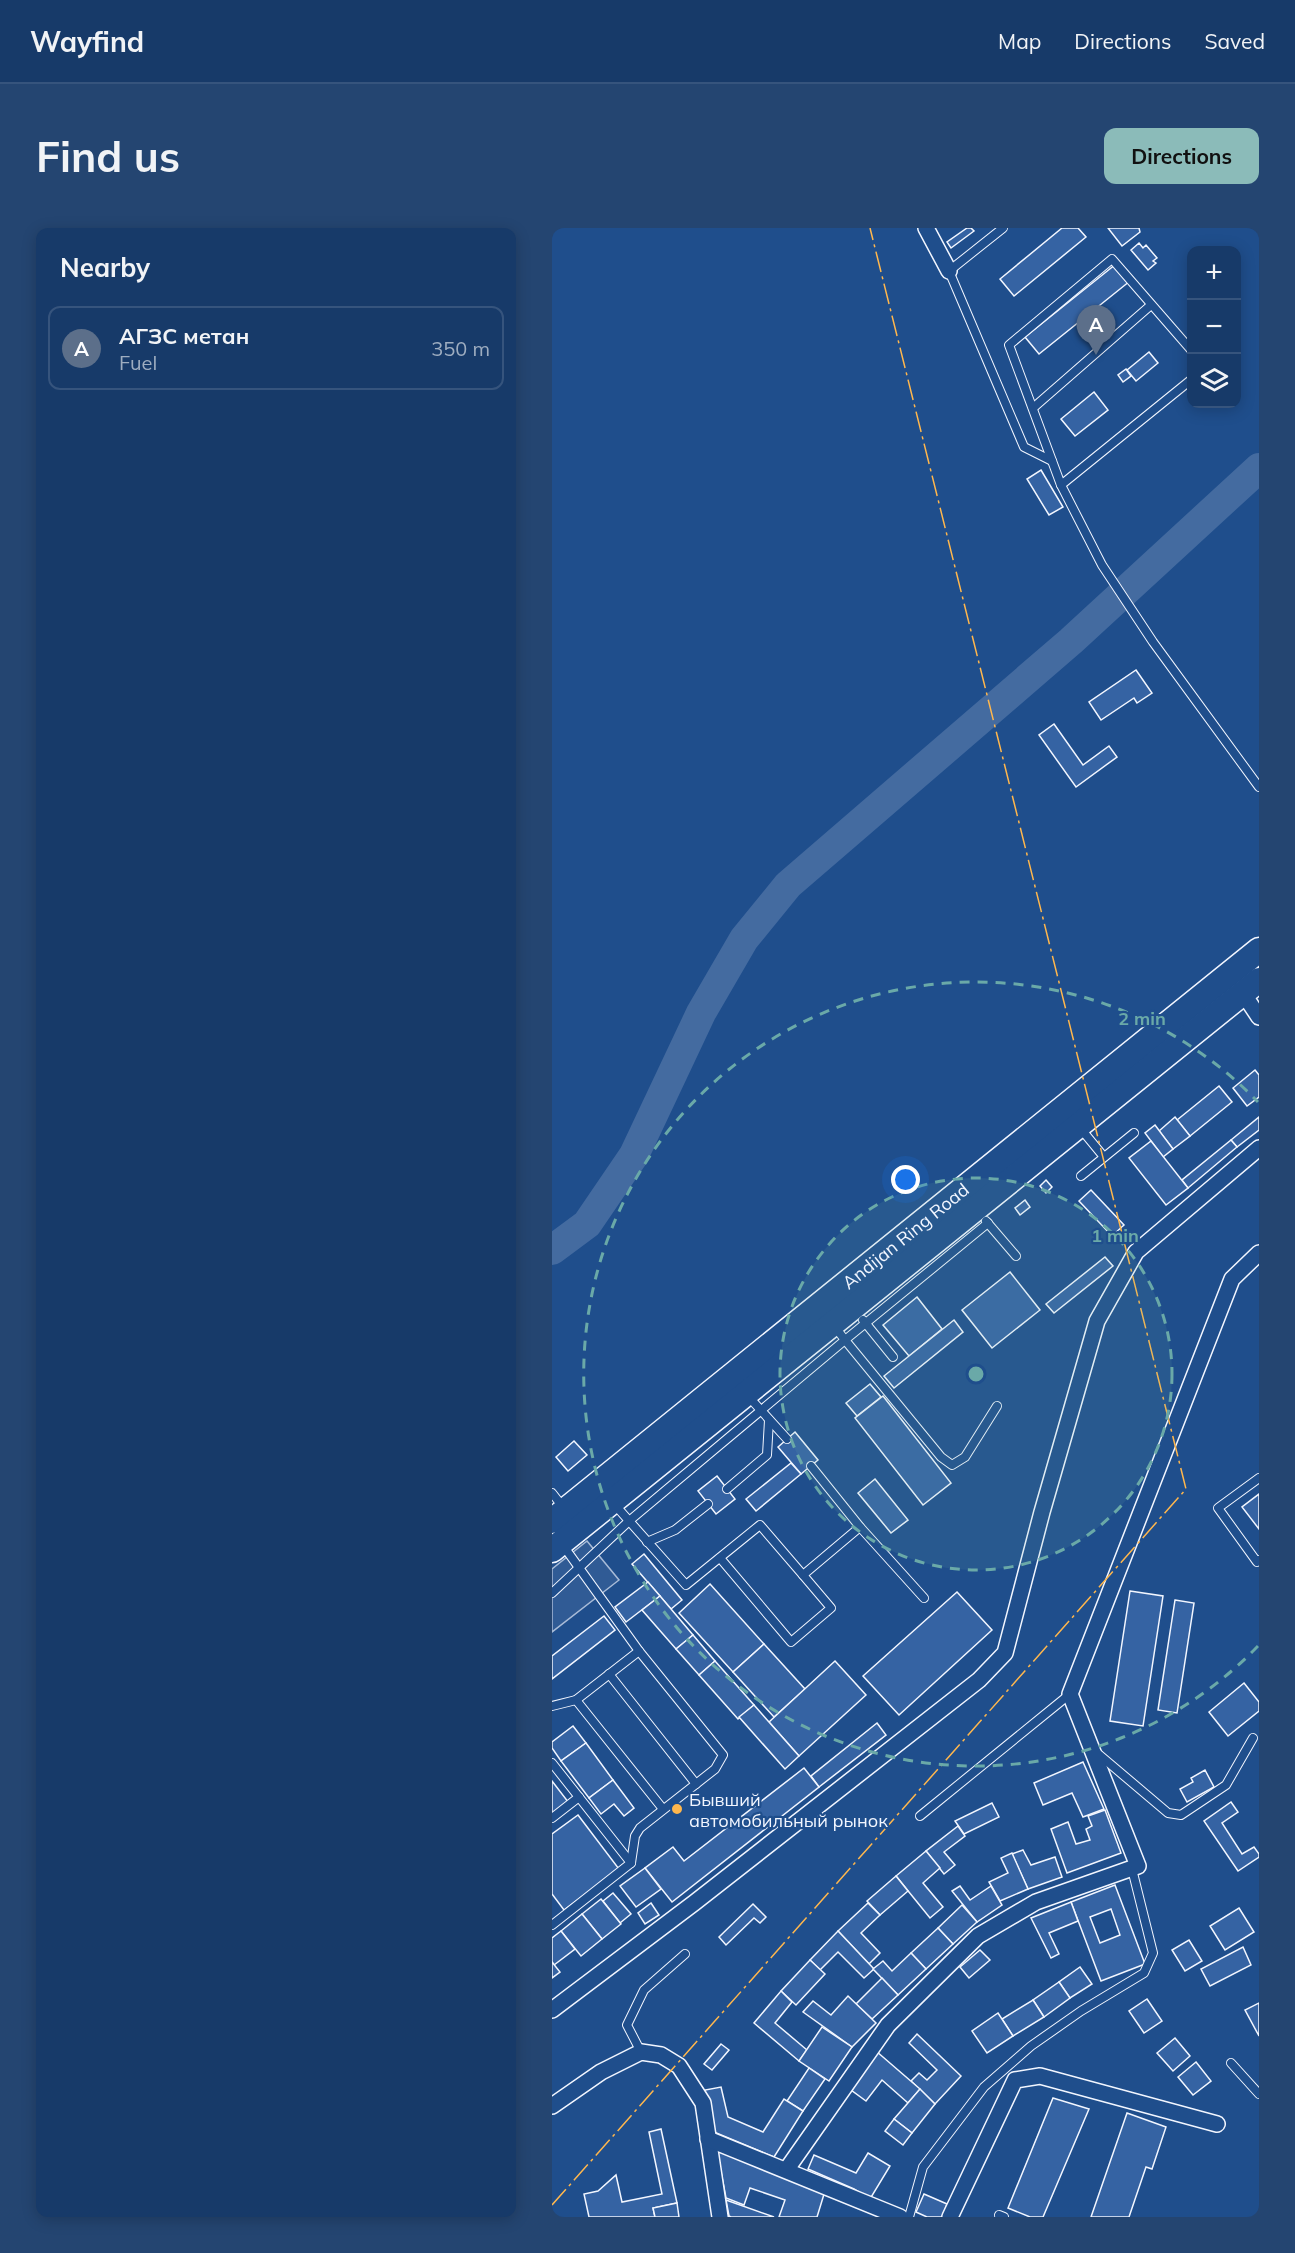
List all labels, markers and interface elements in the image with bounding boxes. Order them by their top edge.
text: Wayfind [30,24,144,59]
text: Map [998,28,1041,54]
text: Directions [1074,28,1171,54]
text: Saved [1204,28,1265,54]
button: Directions [1104,128,1259,184]
text: Find us [36,130,180,183]
map controls [1187,246,1241,408]
button: + [1187,246,1241,300]
text: Nearby [60,251,150,284]
button: − [1187,300,1241,354]
pin: A [1076,306,1116,355]
text: АГЗС метан [119,322,249,350]
text: A [74,336,89,361]
text: 350 m [431,336,490,361]
text: Fuel [119,350,157,375]
button: layers [1187,354,1241,408]
text: 2 min [1118,1007,1166,1030]
your location [891,1165,920,1194]
street label: Andijan Ring Road [837,1178,973,1294]
text: 1 min [1091,1224,1139,1247]
centre of rings [966,1364,986,1384]
place label: Бывший автомобильный рынок [689,1788,888,1832]
marker: Бывший автомобильный рынок [670,1802,684,1816]

